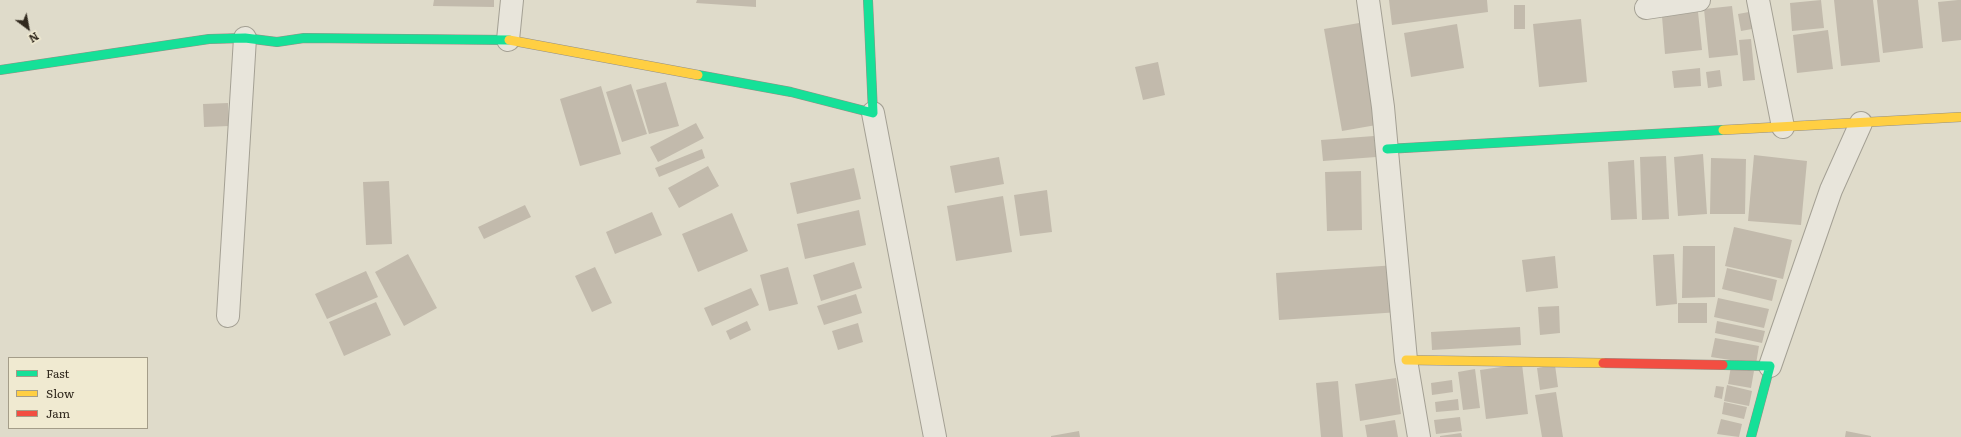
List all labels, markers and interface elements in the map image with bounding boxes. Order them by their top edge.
north arrow [8,8,48,48]
text: N [26,29,43,47]
legend [8,357,148,429]
text: Fast [46,364,69,382]
text: Slow [46,384,74,402]
text: Jam [46,404,70,422]

